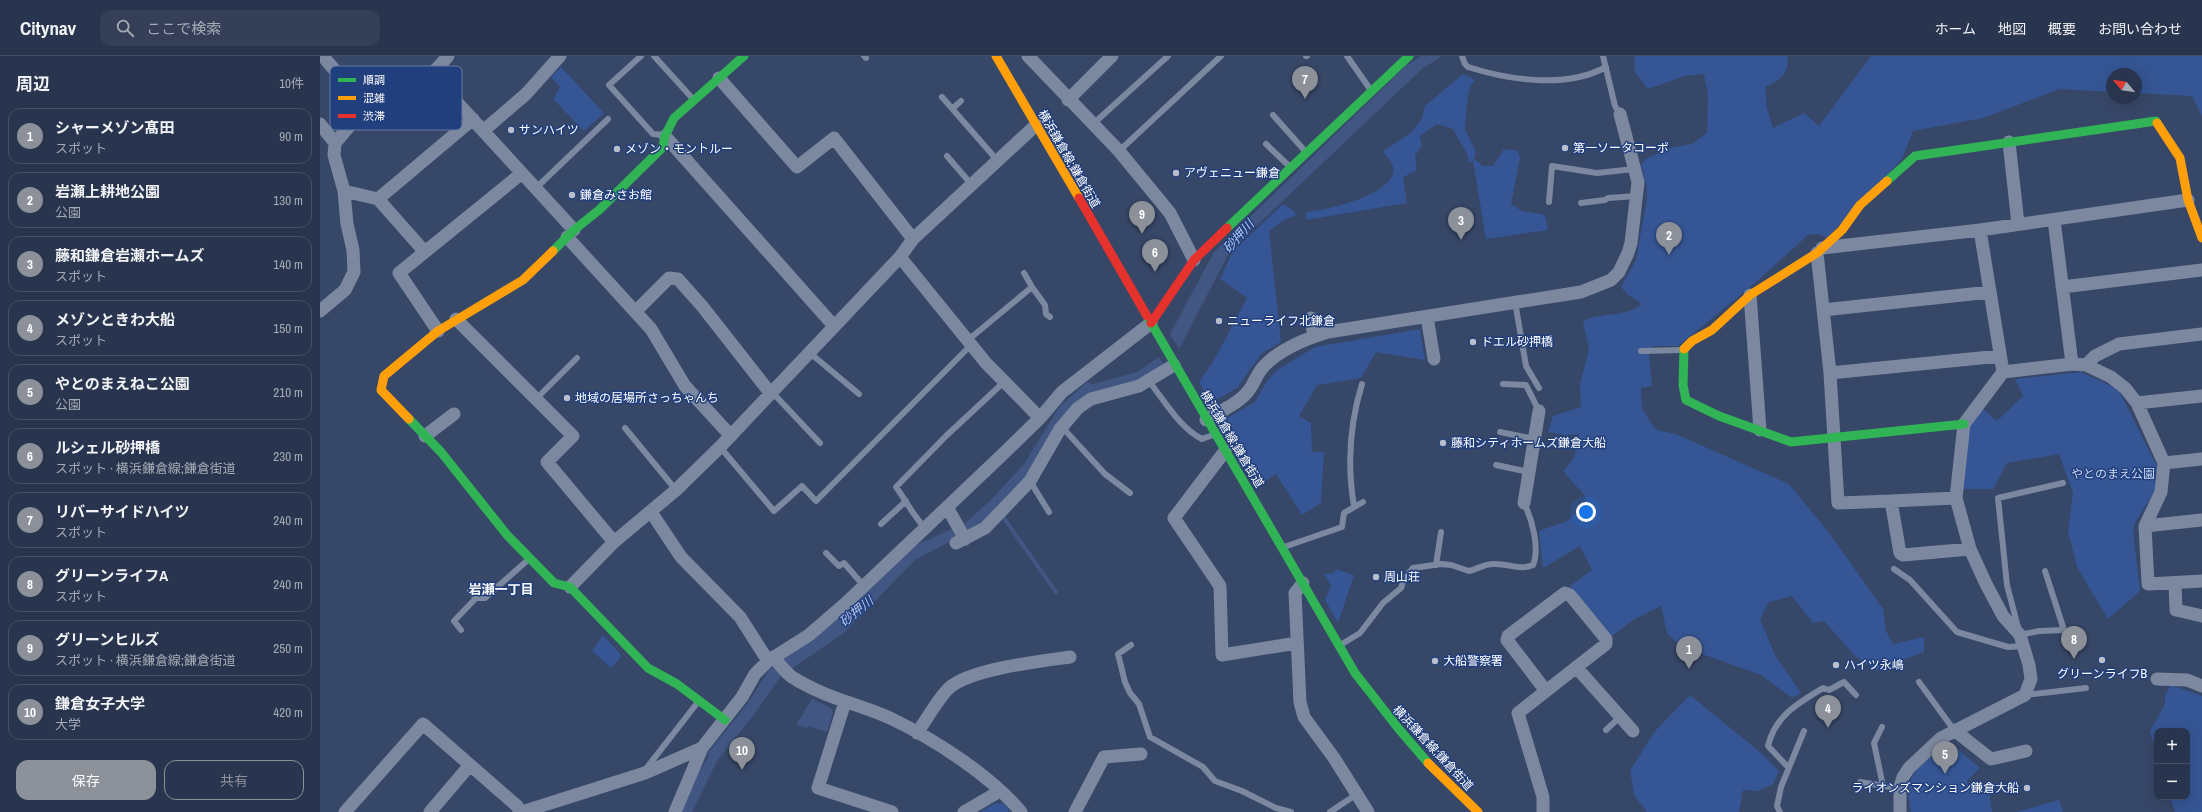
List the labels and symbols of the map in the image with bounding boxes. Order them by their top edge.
legend [330,66,462,130]
pin: 7 [1292,66,1318,99]
north arrow [2106,68,2142,104]
text: 順調 [363,73,385,87]
text: 混雑 [363,91,385,105]
street label: 横浜鎌倉線;鎌倉街道 [1034,107,1104,211]
text: 渋滞 [363,109,385,123]
place label: サンハイツ [519,122,579,138]
marker: サンハイツ [506,125,516,135]
place label: 第一ソータコーポ [1573,140,1669,156]
place label: メゾン・モントルー [625,141,733,157]
marker: 第一ソータコーポ [1560,143,1570,153]
marker: メゾン・モントルー [612,144,622,154]
place label: アヴェニュー鎌倉 [1184,165,1280,181]
marker: アヴェニュー鎌倉 [1171,168,1181,178]
place label: 鎌倉みさお館 [580,187,652,203]
marker: 鎌倉みさお館 [567,190,577,200]
pin: 9 [1129,201,1155,234]
pin: 3 [1448,207,1474,240]
water label: 砂押川 [1219,215,1259,257]
pin: 2 [1656,222,1682,255]
pin: 6 [1142,239,1168,272]
place label: ニューライフ北鎌倉 [1227,313,1335,329]
marker: ニューライフ北鎌倉 [1214,316,1224,326]
place label: ドエル砂押橋 [1481,334,1553,350]
marker: ドエル砂押橋 [1468,337,1478,347]
street label: 横浜鎌倉線;鎌倉街道 [1197,387,1267,491]
place label: 地域の居場所さっちゃんち [575,390,719,406]
marker: 地域の居場所さっちゃんち [562,393,572,403]
place label: 藤和シティホームズ鎌倉大船 [1451,435,1606,451]
marker: 藤和シティホームズ鎌倉大船 [1438,438,1448,448]
park label: やとのまえ公園 [2071,466,2155,482]
your location [1576,502,1596,522]
place label: 周山荘 [1384,569,1420,585]
marker: 周山荘 [1371,572,1381,582]
district label: 岩瀬一丁目 [468,581,534,598]
water label: 砂押川 [836,591,878,630]
pin: 8 [2061,626,2087,659]
pin: 1 [1676,636,1702,669]
place label: 大船警察署 [1443,653,1503,669]
marker: グリーンライフB [2097,655,2107,665]
marker: 大船警察署 [1430,656,1440,666]
place label: ハイツ永嶋 [1844,657,1904,673]
marker: ハイツ永嶋 [1831,660,1841,670]
place label: グリーンライフB [2057,666,2147,682]
pin: 4 [1815,695,1841,728]
street label: 横浜鎌倉線;鎌倉街道 [1389,702,1477,794]
pin: 10 [729,737,755,770]
pin: 5 [1932,741,1958,774]
place label: ライオンズマンション鎌倉大船 [1851,780,2019,796]
marker: ライオンズマンション鎌倉大船 [2022,783,2032,793]

